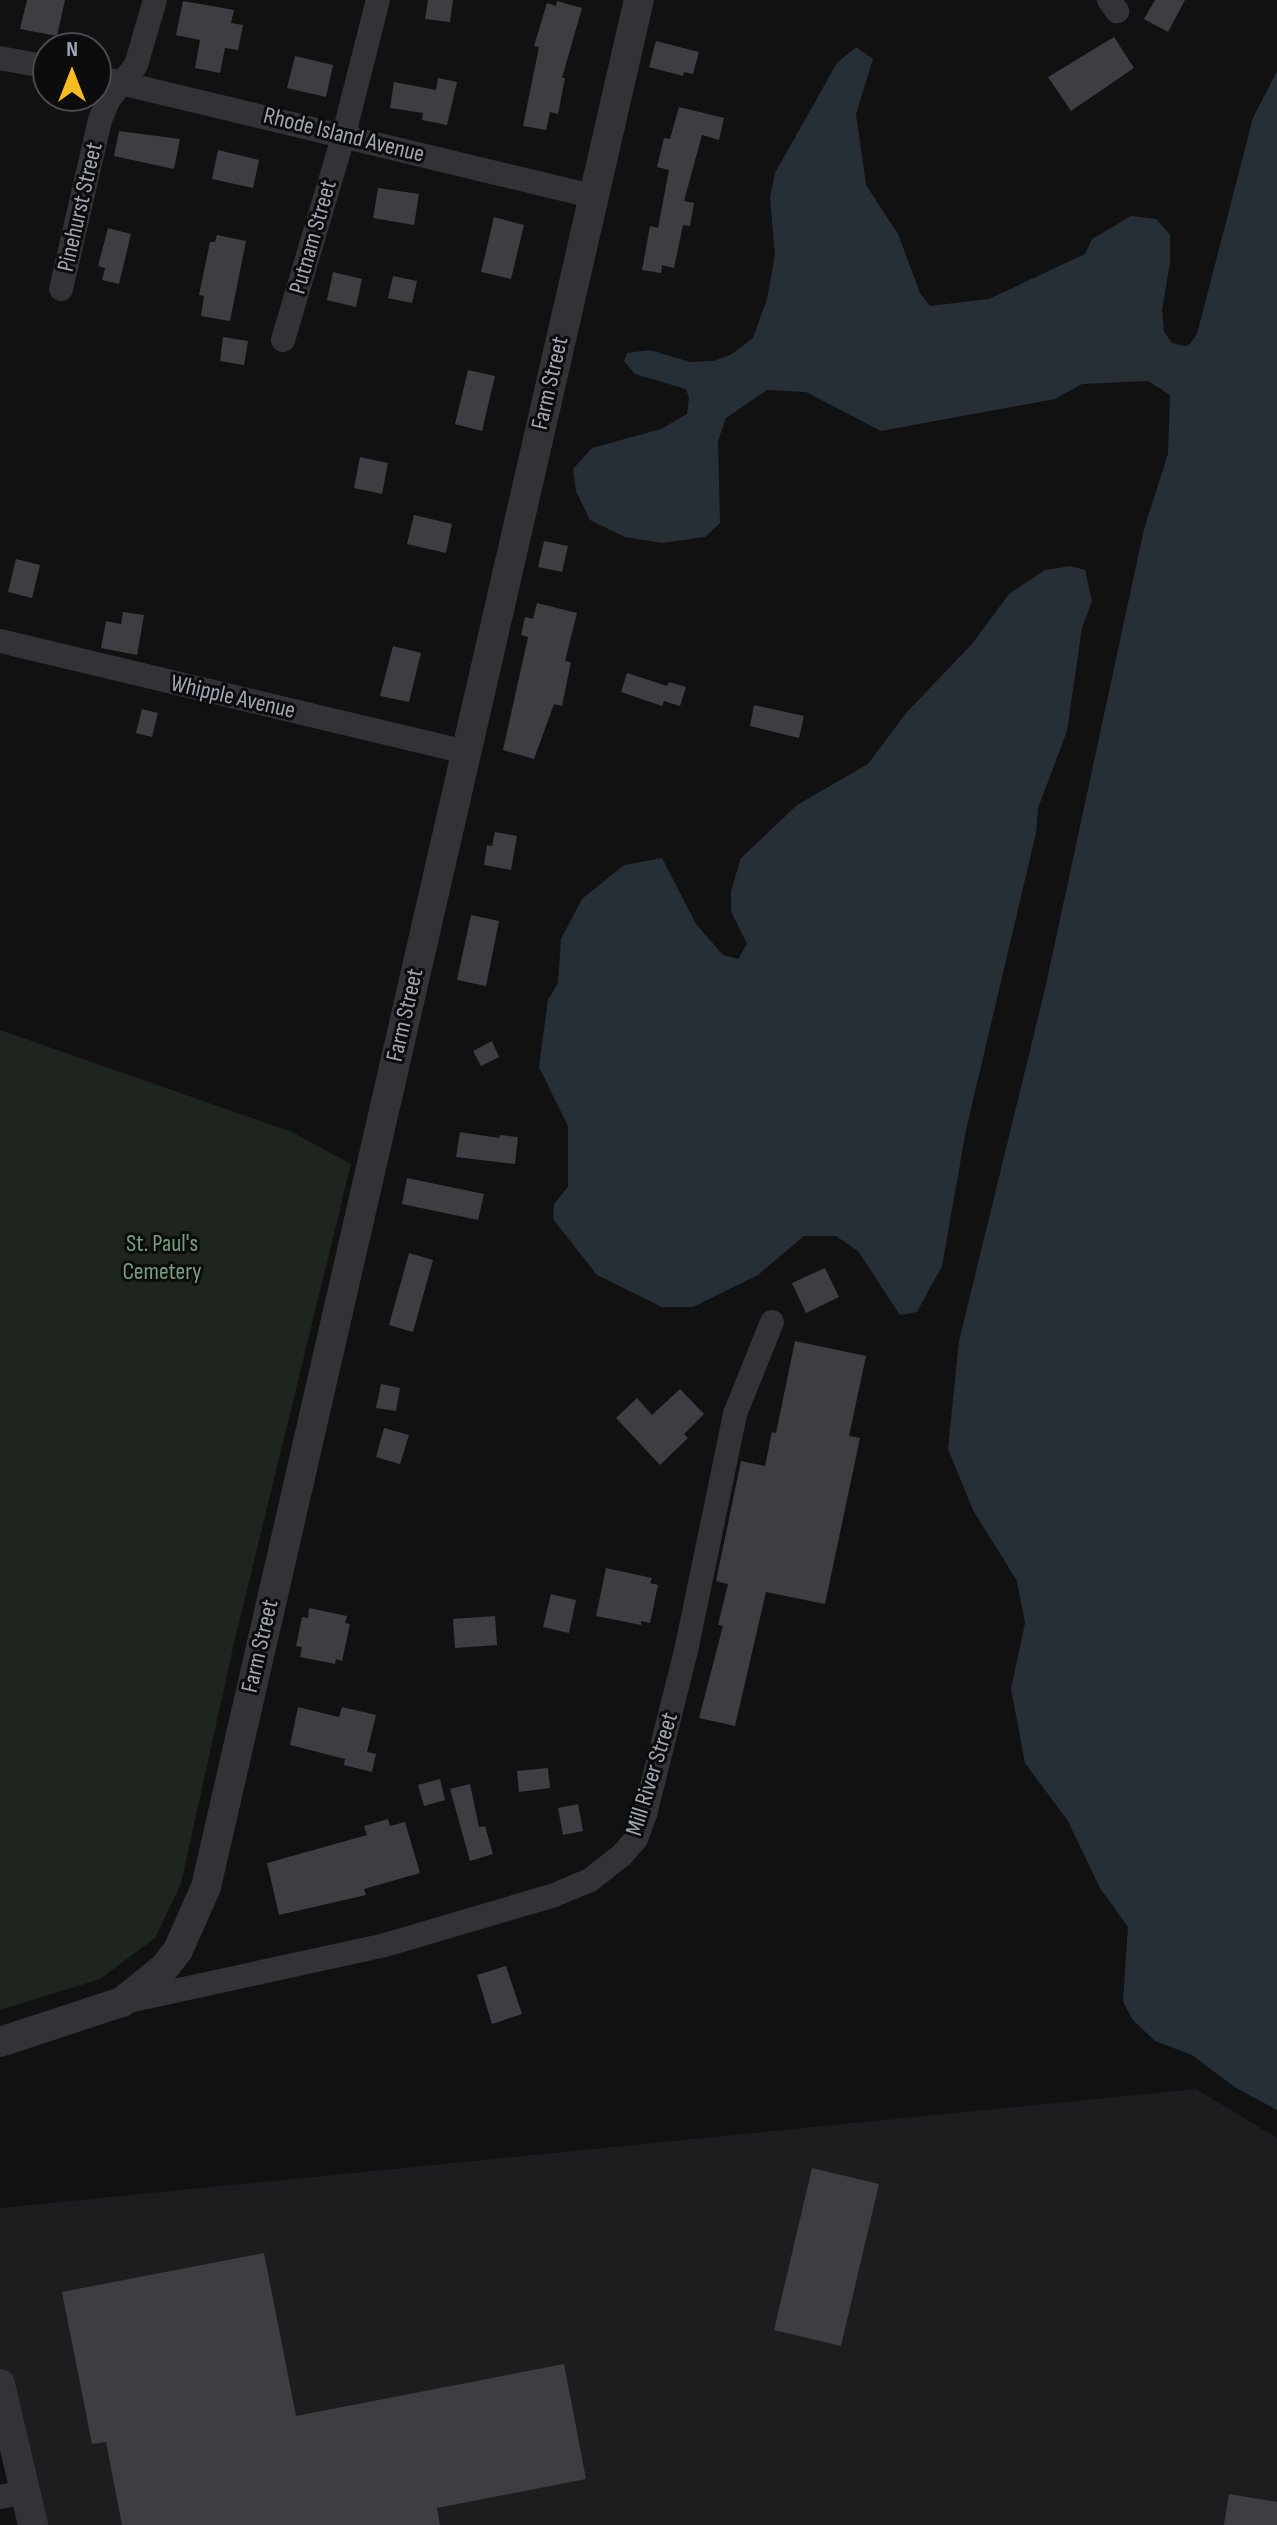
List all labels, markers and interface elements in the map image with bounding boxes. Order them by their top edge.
north arrow [32,32,112,112]
text: N [66,36,78,63]
street label: Rhode Island Avenue [261,101,427,169]
street label: Pinehurst Street [51,140,109,274]
street label: Putnam Street [283,177,343,297]
street label: Farm Street [525,334,575,432]
street label: Whipple Avenue [168,669,298,725]
street label: Farm Street [380,966,430,1064]
park label: St. Paul's Cemetery [122,1230,202,1286]
street label: Farm Street [235,1597,285,1695]
street label: Mill River Street [620,1709,684,1839]

